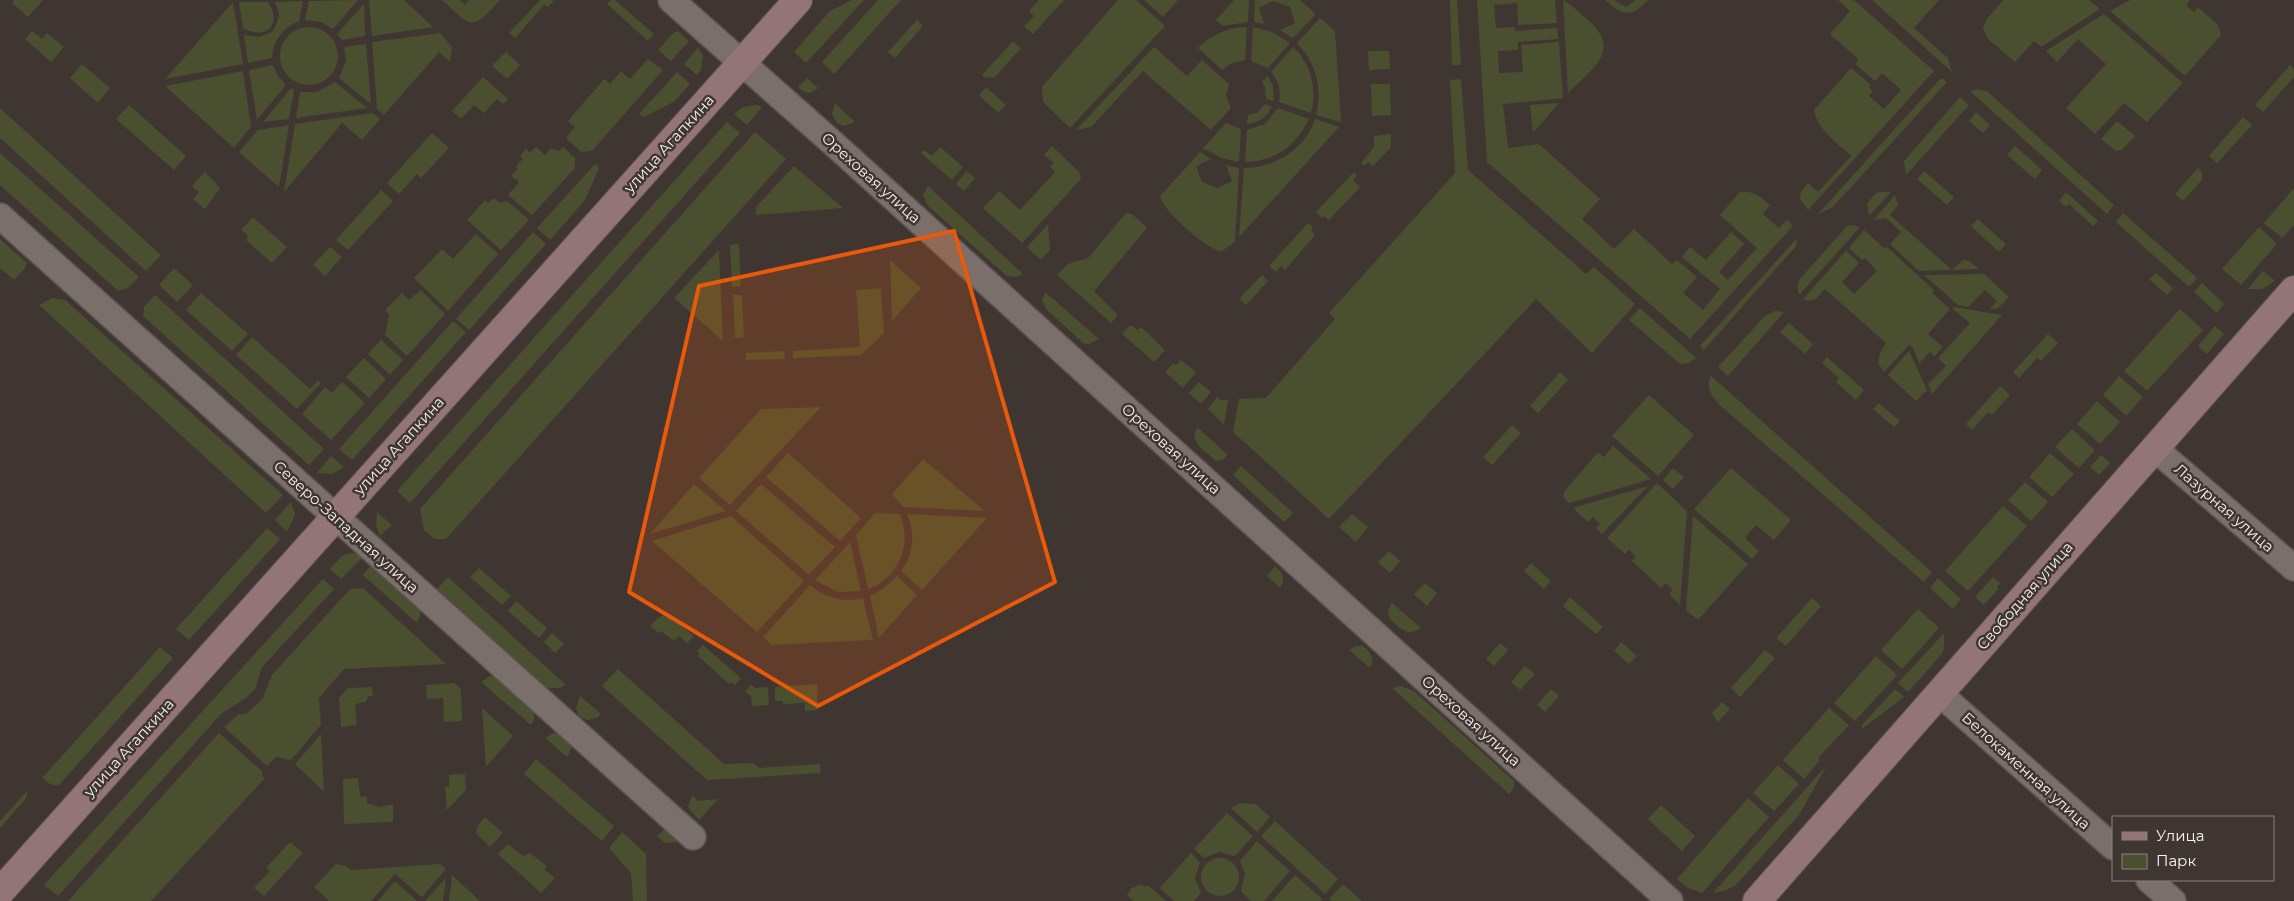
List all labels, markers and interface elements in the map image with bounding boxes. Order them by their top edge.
street label: улица Агапкина [619,91,718,198]
street label: Ореховая улица [818,128,925,227]
street label: улица Агапкина [349,393,448,500]
street label: Ореховая улица [1118,399,1225,498]
street label: Северо-Западная улица [270,456,423,597]
street label: Лазурная улица [2171,459,2278,556]
street label: Свободная улица [1972,538,2077,654]
street label: Ореховая улица [1418,671,1525,770]
street label: улица Агапкина [79,695,178,802]
street label: Белокаменная улица [1958,708,2094,833]
legend [2112,816,2274,881]
text: Улица [2156,826,2204,845]
text: Парк [2156,851,2196,870]

